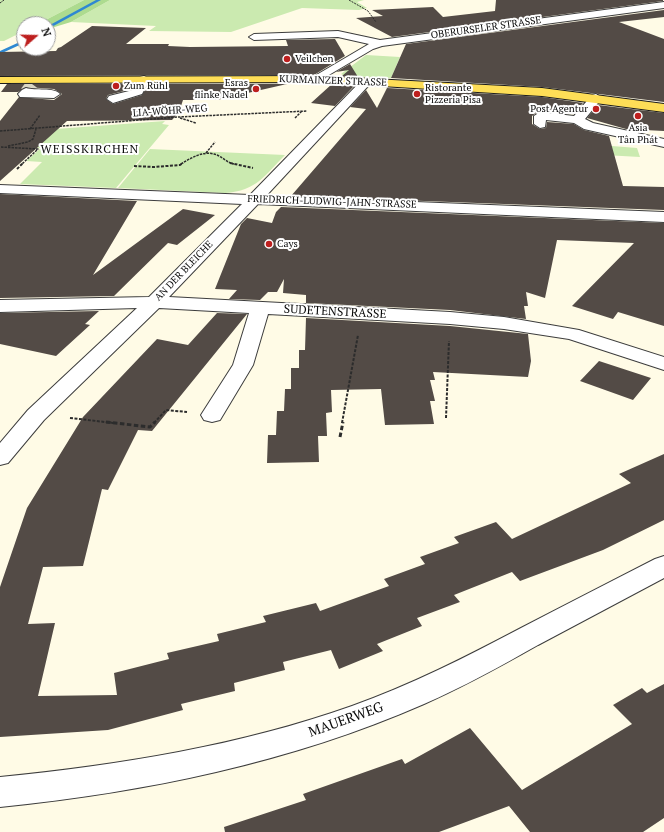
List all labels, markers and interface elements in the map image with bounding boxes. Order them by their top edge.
street label: OBERURSELER STRASSE [430,14,542,42]
north arrow [16,16,56,56]
text: N [38,26,54,39]
place label: Veilchen [295,53,333,65]
marker: Veilchen [282,54,292,64]
street label: KURMAINZER STRASSE [279,73,387,89]
place label: Esras flinke Nadel [194,77,248,100]
place label: Zum Rühl [124,80,168,92]
marker: Zum Rühl [111,81,121,91]
place label: Ristorante Pizzeria Pisa [425,82,481,106]
marker: Esras flinke Nadel [251,84,261,94]
marker: Ristorante Pizzeria Pisa [412,89,422,99]
street label: LIA-WÖHR-WEG [132,102,208,120]
place label: Post Agentur [530,103,588,115]
marker: Post Agentur [591,104,601,114]
marker: Asia Tân Phát [633,111,643,121]
place label: Asia Tân Phát [618,122,658,146]
district label: WEISSKIRCHEN [41,143,139,157]
street label: FRIEDRICH-LUDWIG-JAHN-STRASSE [247,193,417,211]
street label: AN DER BLEICHE [152,238,216,304]
place label: Cays [277,238,298,250]
marker: Cays [264,239,274,249]
street label: SUDETENSTRASSE [283,302,387,322]
street label: MAUERWEG [306,699,386,741]

